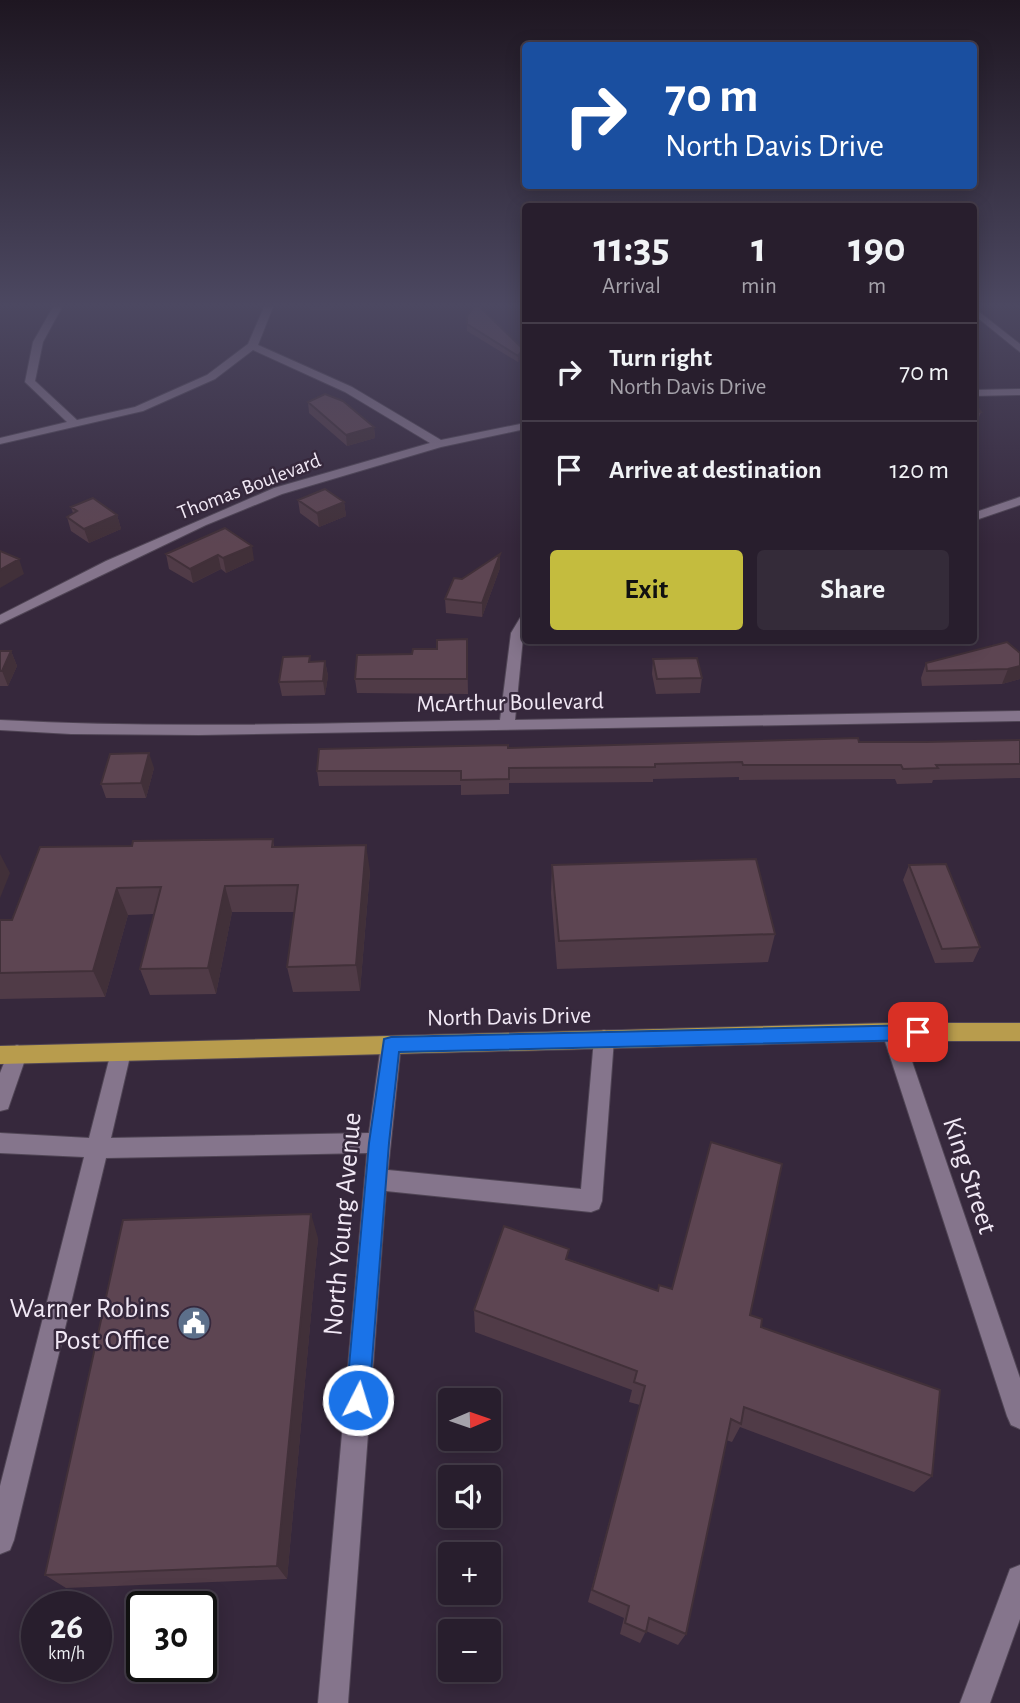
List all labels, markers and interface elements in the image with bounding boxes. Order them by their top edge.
icon: right [550,70,641,161]
text: 70 m [665,72,759,121]
text: North Davis Drive [665,130,884,162]
text: 11:35 [593,227,670,269]
text: 1 [751,227,766,269]
text: 190 [848,227,906,269]
text: Arrival [602,275,661,298]
text: min [741,275,777,298]
text: m [868,275,886,298]
text: Turn right [609,345,712,371]
icon: right [550,353,588,391]
text: 70 m [899,359,949,385]
text: North Davis Drive [609,376,766,399]
street label: Thomas Boulevard [175,449,324,523]
icon: arrive [550,451,588,489]
text: Arrive at destination [609,457,822,483]
text: 120 m [889,457,949,483]
button: Exit [550,550,743,630]
button: Share [757,550,949,630]
street label: McArthur Boulevard [416,689,604,717]
pin [888,1002,948,1062]
street label: North Davis Drive [427,1004,591,1030]
icon: arrive [899,1013,937,1051]
street label: North Young Avenue [319,1111,367,1337]
street label: King Street [937,1114,1001,1237]
place label: Warner Robins Post Office [10,1295,170,1355]
public building icon: Warner Robins Post Office [175,1304,213,1342]
position arrow [321,1363,395,1437]
north arrow [438,1388,500,1451]
map controls [438,1388,501,1682]
button: sound [438,1465,501,1528]
button: + [438,1542,501,1605]
speed limit sign: 30 [126,1591,217,1682]
text: 26 [50,1610,83,1645]
button: − [438,1619,501,1682]
text: km/h [48,1645,85,1663]

